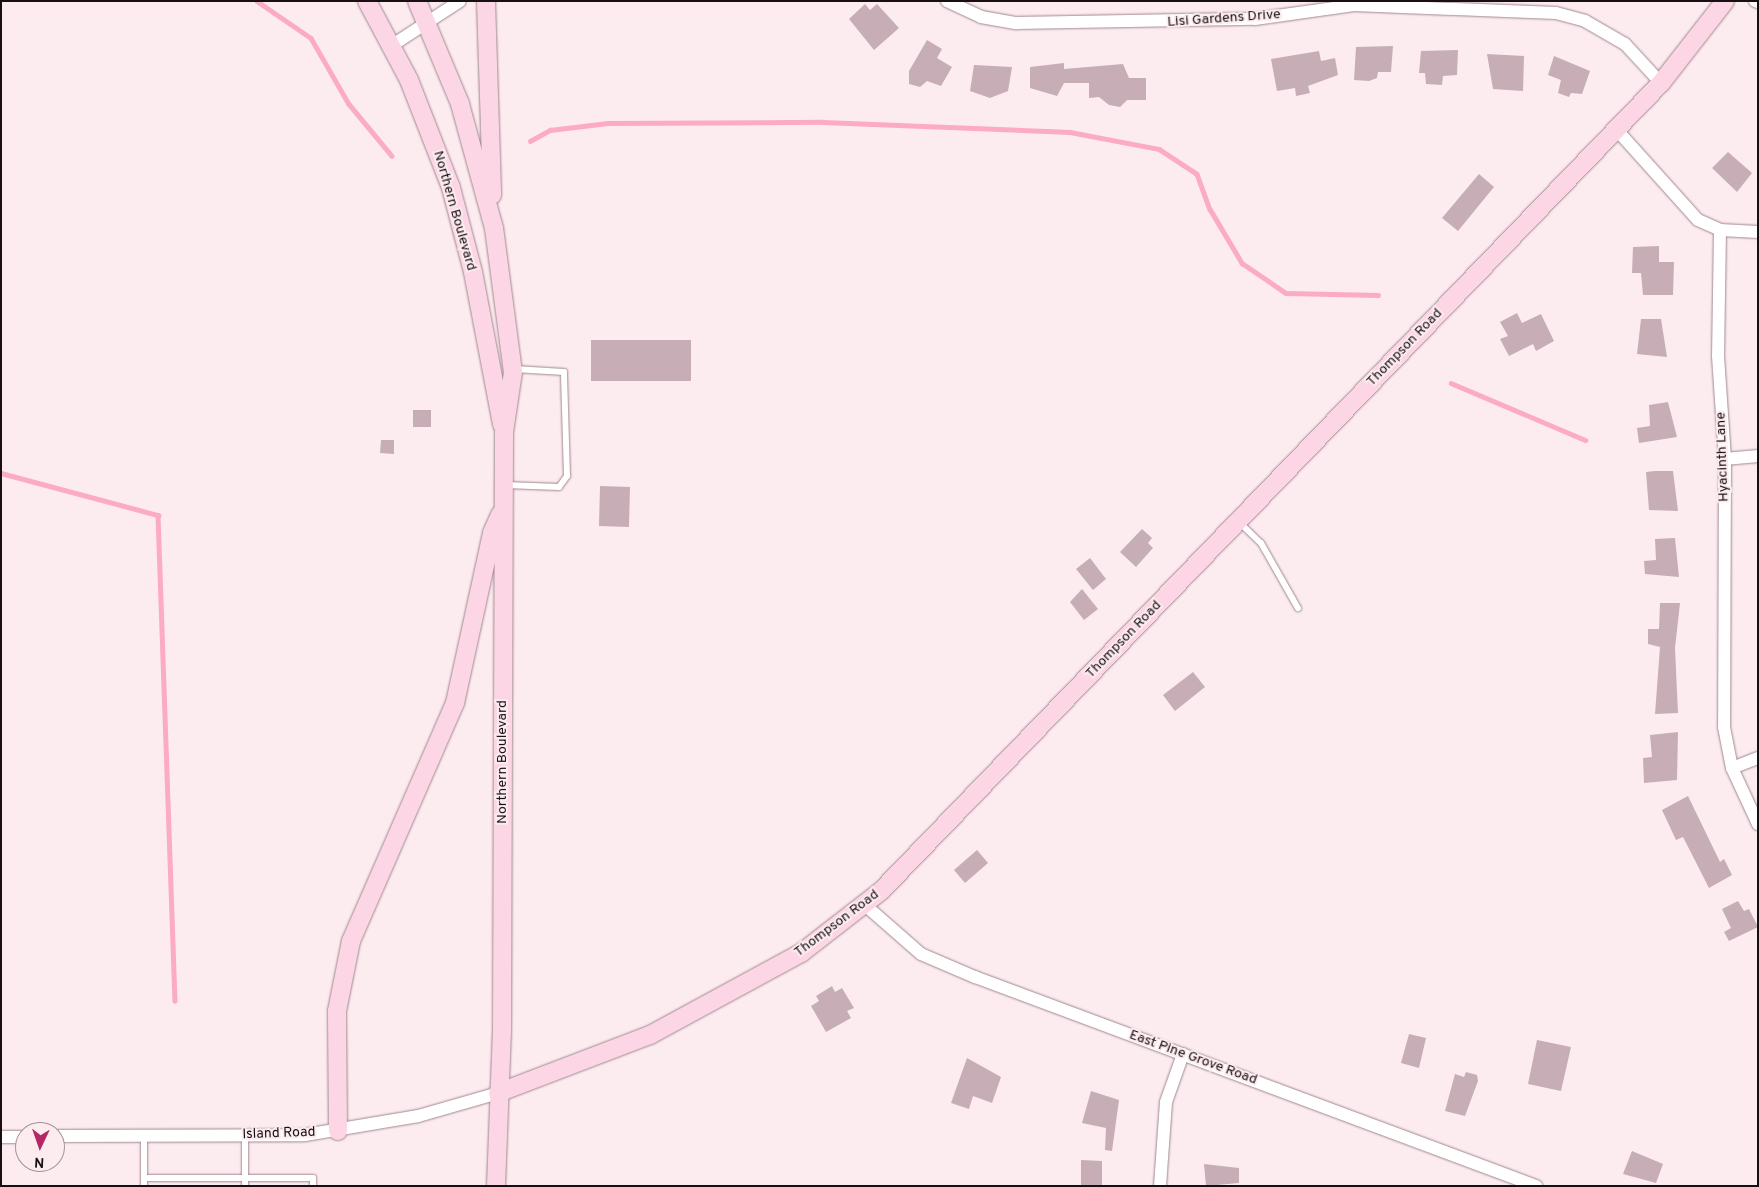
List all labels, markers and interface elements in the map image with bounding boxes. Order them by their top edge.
street label: Lisi Gardens Drive [1167,7,1281,31]
street label: Northern Boulevard [429,149,479,273]
street label: Thompson Road [1364,306,1446,390]
street label: Hyacinth Lane [1713,412,1733,502]
street label: Thompson Road [1083,598,1165,682]
street label: Northern Boulevard [495,700,511,824]
street label: Thompson Road [791,887,883,961]
street label: East Pine Grove Road [1127,1027,1259,1089]
north arrow [15,1122,65,1172]
street label: Island Road [242,1124,316,1144]
text: N [34,1153,45,1170]

